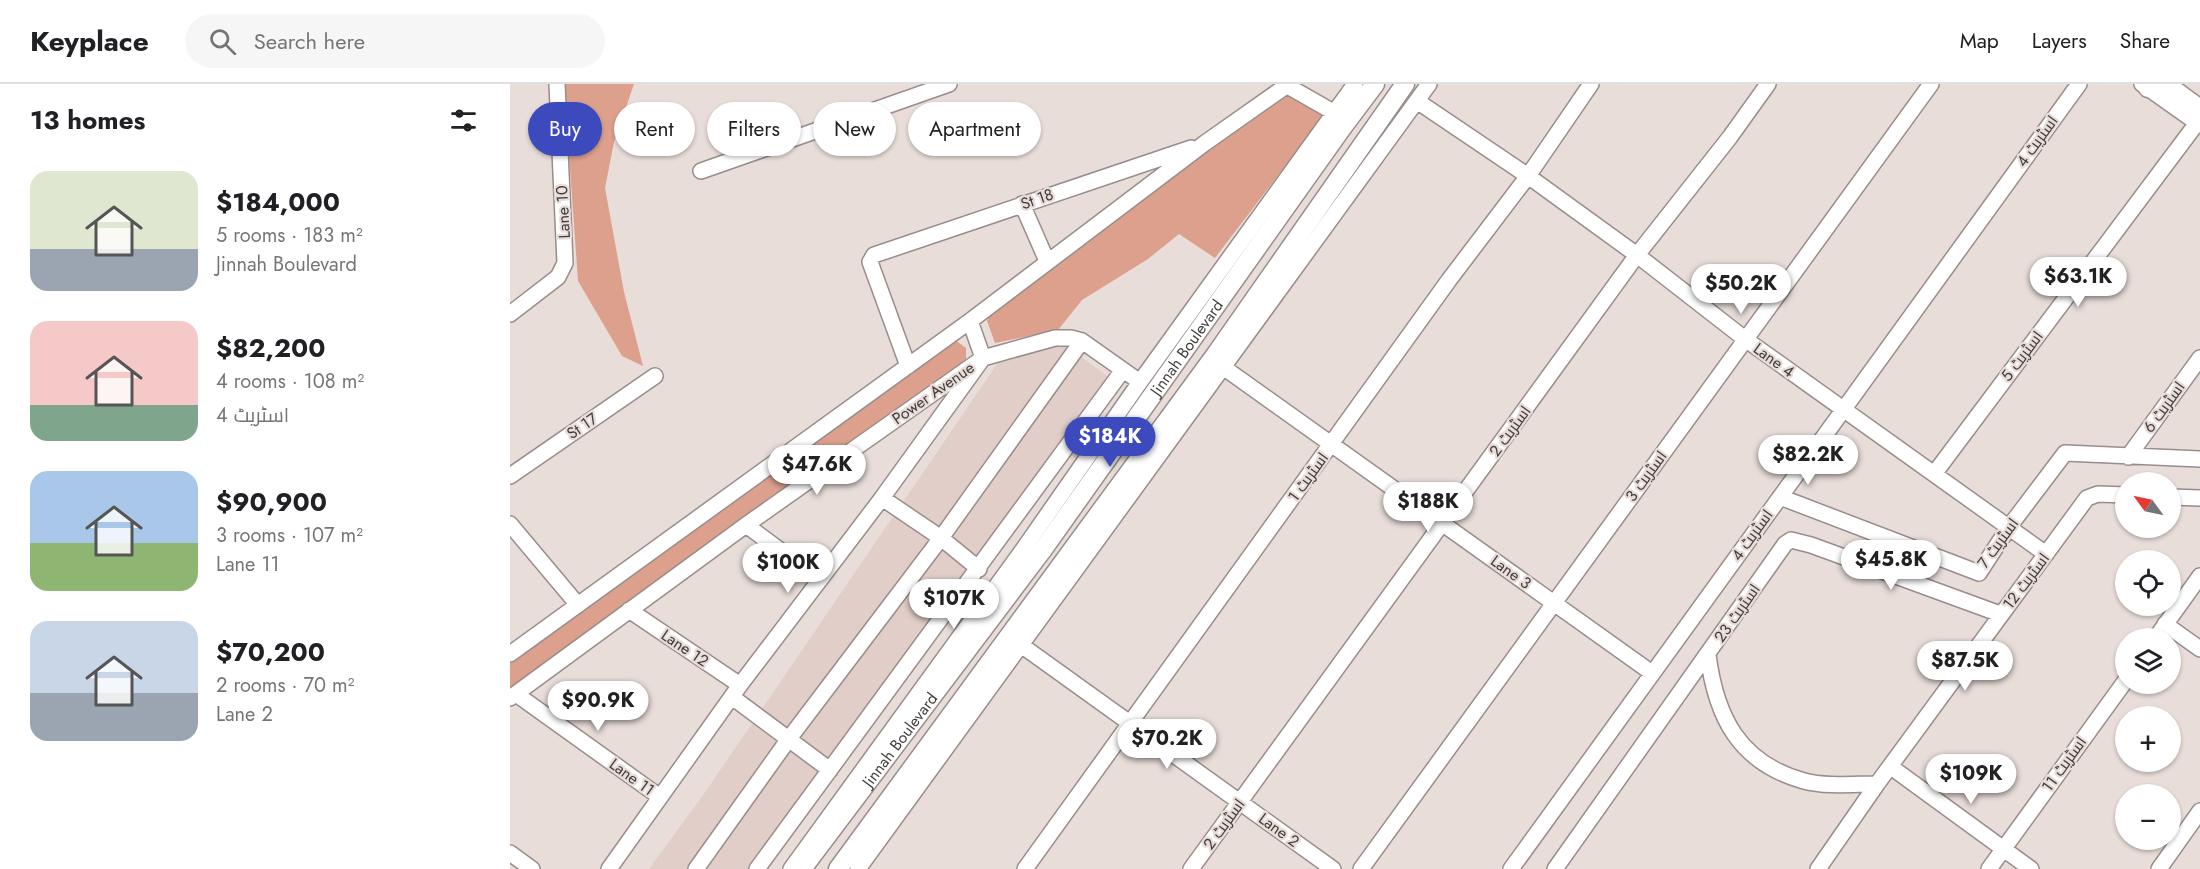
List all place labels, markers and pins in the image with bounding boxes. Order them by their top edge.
pin: $63.1K [2029,257,2127,308]
pin: $50.2K [1692,264,1790,315]
pin: $184K [1068,417,1152,468]
pin: $82.2K [1759,435,1857,486]
pin: $47.6K [768,445,866,496]
pin: $188K [1386,482,1470,533]
pin: $45.8K [1842,540,1940,591]
pin: $100K [746,543,830,594]
pin: $107K [912,579,996,630]
pin: $87.5K [1916,641,2014,692]
pin: $90.9K [549,681,647,732]
pin: $70.2K [1118,719,1216,770]
pin: $109K [1929,754,2013,805]

